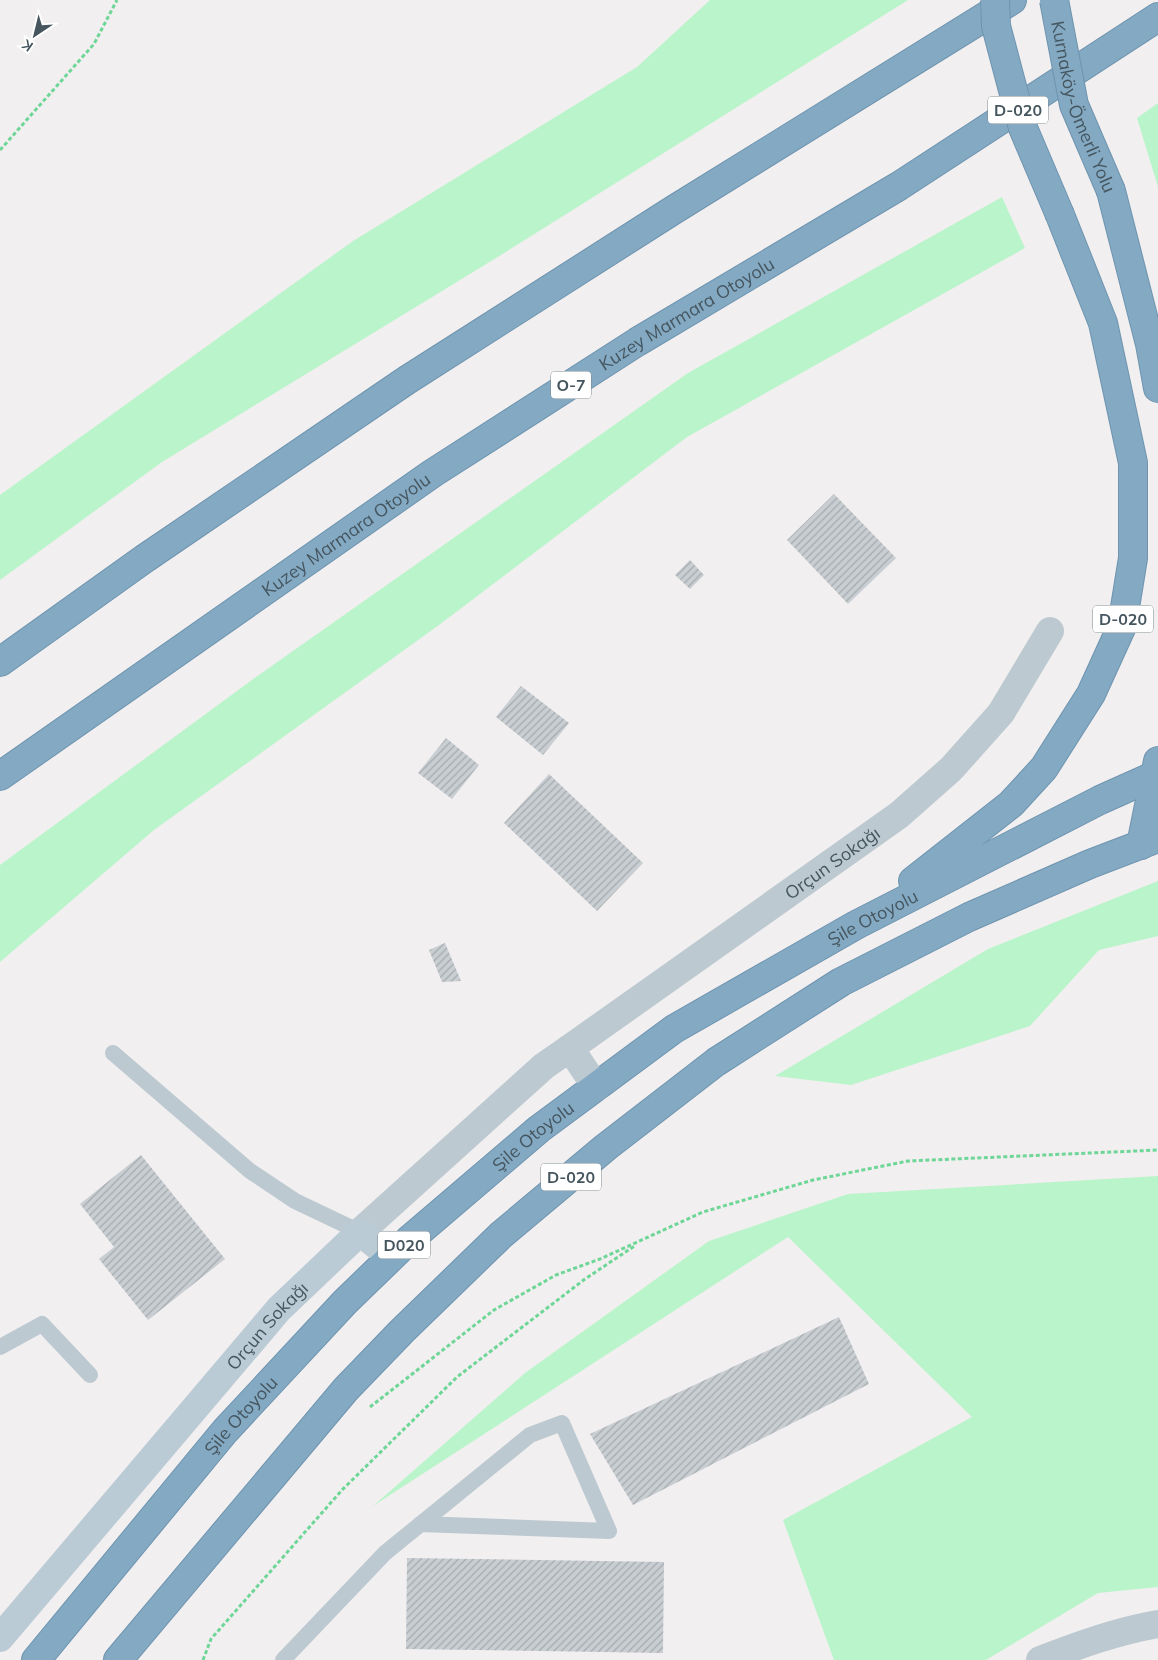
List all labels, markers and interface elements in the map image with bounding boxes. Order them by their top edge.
north arrow [10,10,60,60]
street label: Kurnaköy-Ömerli Yolu [1047,19,1122,196]
text: K [18,35,37,56]
road number: D-020 [988,96,1048,124]
street label: Kuzey Marmara Otoyolu [594,252,778,375]
road number: O-7 [551,372,591,398]
street label: Kuzey Marmara Otoyolu [257,467,435,601]
road number: D-020 [1093,606,1153,632]
street label: Orçun Sokağı [780,821,884,904]
street label: Şile Otoyolu [823,884,922,951]
street label: Şile Otoyolu [487,1096,578,1176]
road number: D-020 [541,1164,601,1190]
road number: D020 [378,1232,430,1258]
street label: Orçun Sokağı [221,1276,313,1375]
street label: Şile Otoyolu [199,1371,282,1459]

